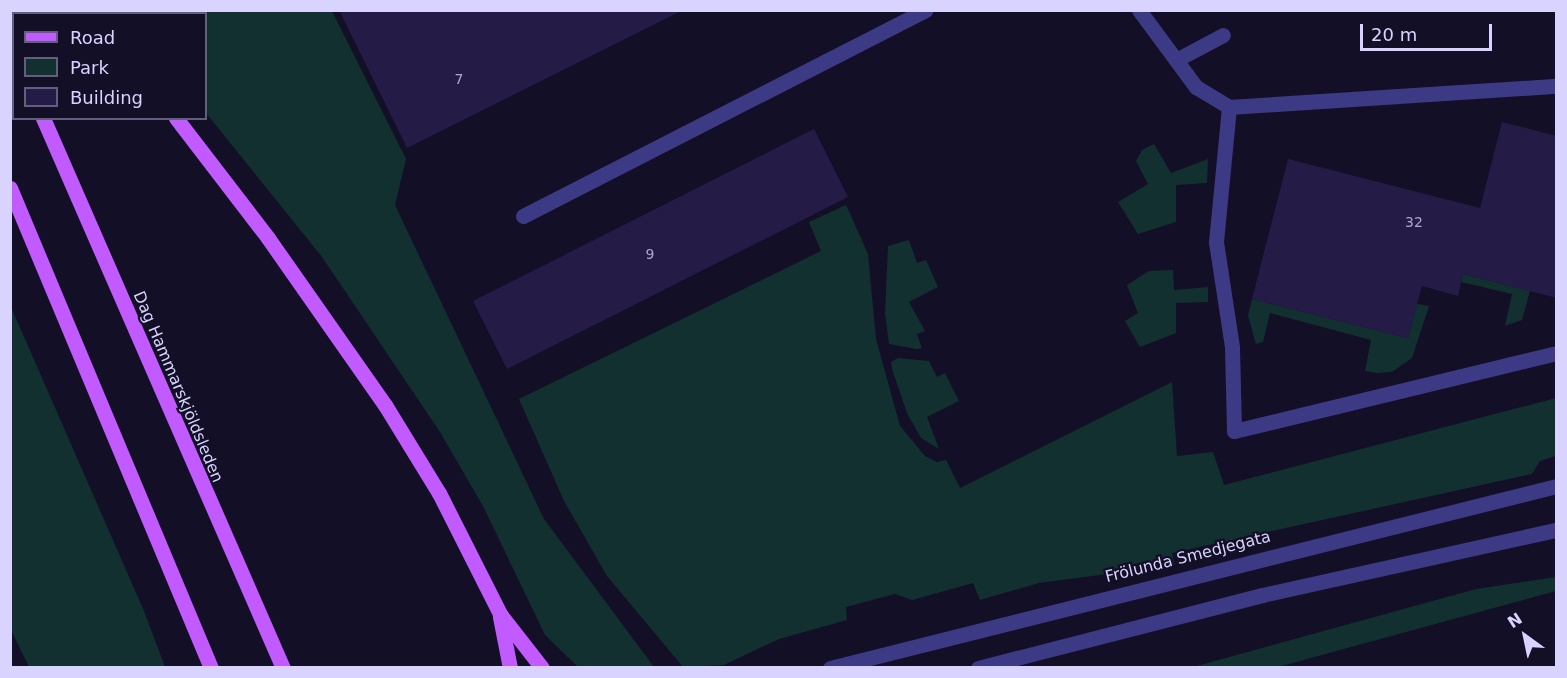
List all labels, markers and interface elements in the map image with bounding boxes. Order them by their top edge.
legend [12,12,207,120]
scale bar [1363,12,1495,50]
text: 20 m [1371,24,1417,45]
text: Road [70,27,115,48]
text: Park [70,57,109,78]
house number: 7 [455,71,463,87]
text: Building [70,87,143,108]
house number: 32 [1405,214,1423,230]
house number: 9 [646,246,654,262]
street label: Dag Hammarskjöldsleden [129,288,227,486]
street label: Frölunda Smedjegata [1103,527,1273,587]
north arrow [1495,606,1555,666]
text: N [1504,609,1526,632]

